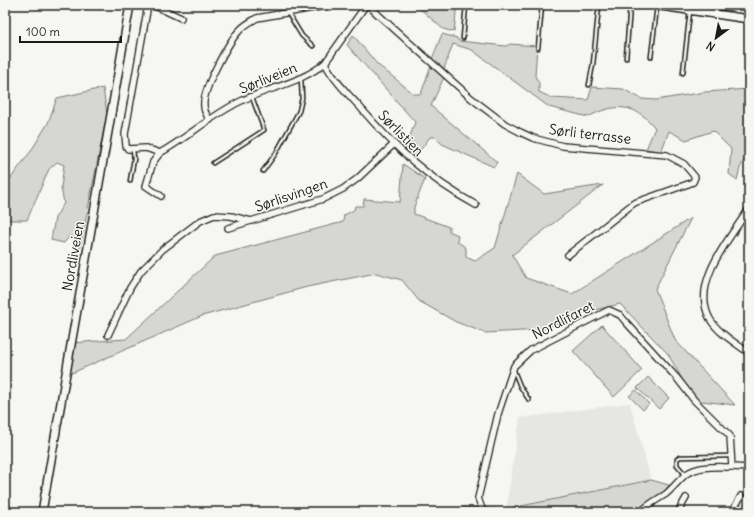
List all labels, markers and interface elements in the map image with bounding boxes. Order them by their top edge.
scale bar [20,18,121,44]
north arrow [696,18,736,58]
text: 100 m [26,24,60,39]
text: N [704,39,718,54]
street label: Sørliveien [236,58,300,98]
street label: Sørlistien [374,106,428,160]
street label: Sørli terrasse [548,120,632,148]
street label: Sørlisvingen [252,174,330,216]
street label: Nordliveien [58,220,88,292]
street label: Nordlifaret [529,297,597,343]

